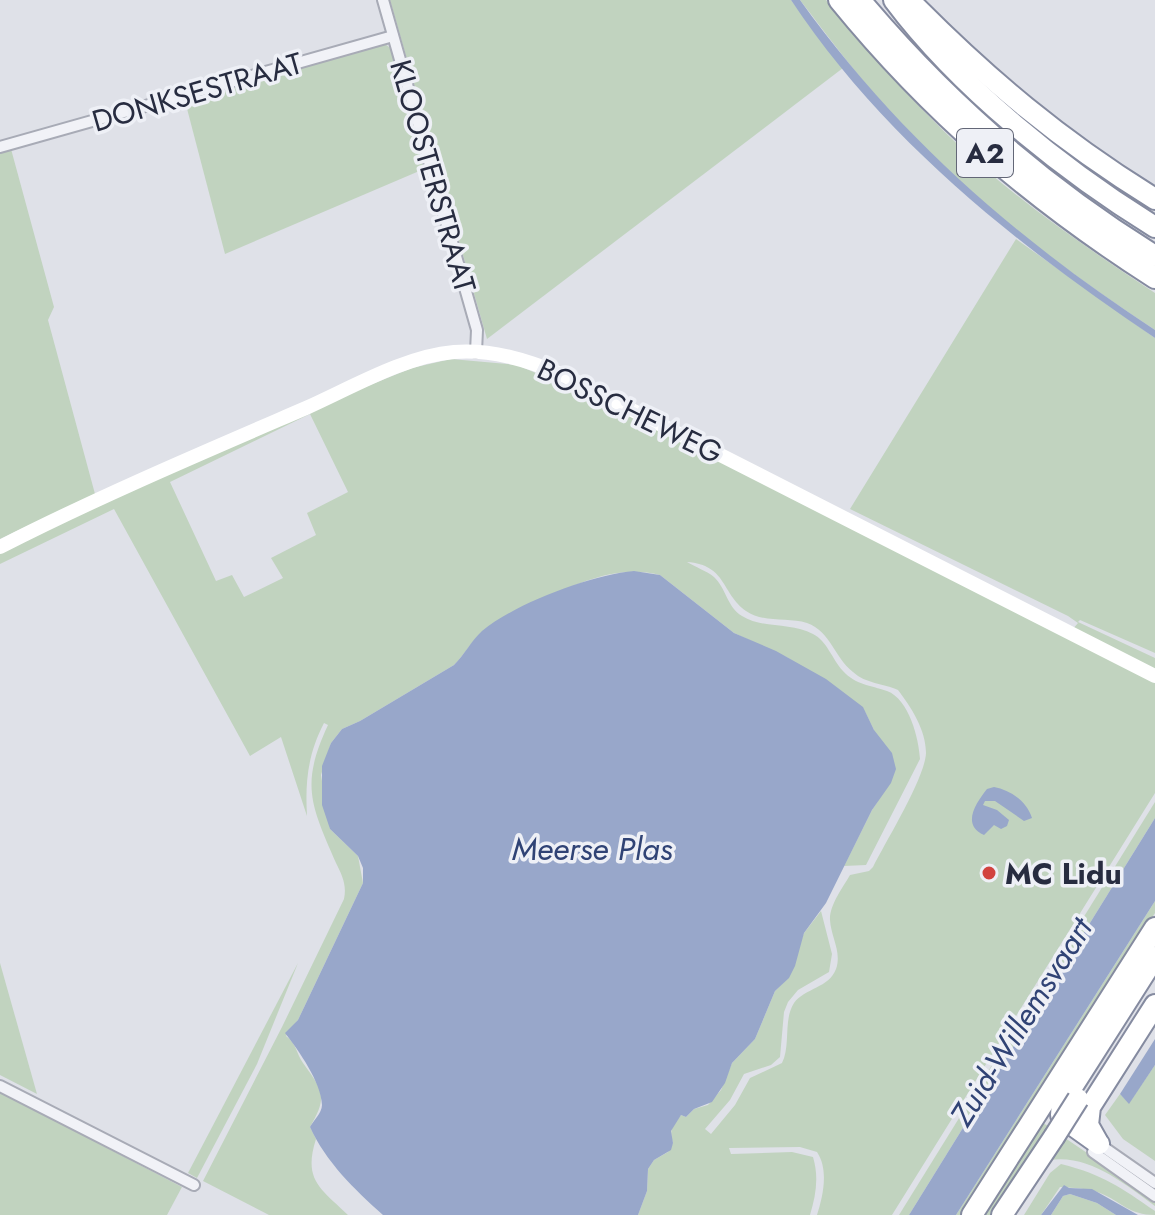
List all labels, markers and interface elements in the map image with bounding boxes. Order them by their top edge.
street label: DONKSESTRAAT [87,41,307,143]
street label: KLOOSTERSTRAAT [379,55,487,297]
road number: A2 [957,129,1013,177]
street label: BOSSCHEWEG [530,348,730,474]
water label: Meerse Plas [512,826,673,872]
place label: MC Lidu [1005,852,1122,895]
marker: MC Lidu [980,864,998,882]
water label: Zuid-Willemsvaart [938,907,1105,1136]

